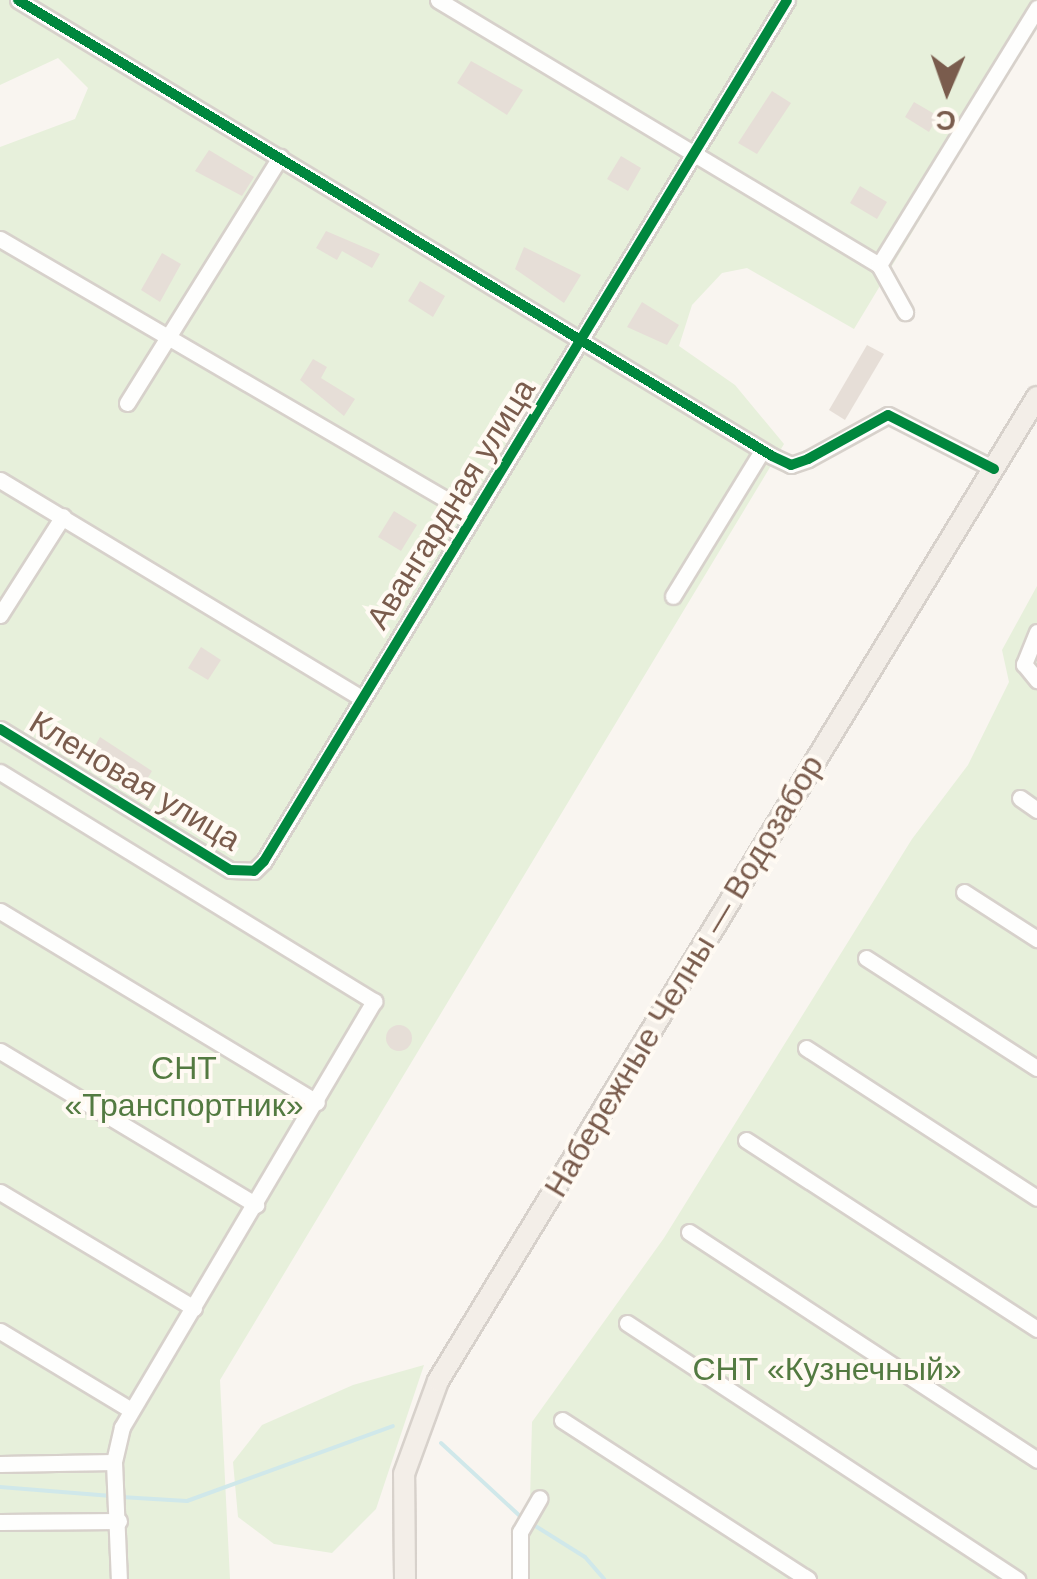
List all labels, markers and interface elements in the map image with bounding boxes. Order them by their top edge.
north arrow [897,40,997,140]
text: С [935,105,957,136]
street label: Авангардная улица [359,372,543,636]
street label: Кленовая улица [23,703,247,859]
street label: Набережные Челны — Водозабор [537,748,831,1204]
park label: СНТ «Транспортник» [64,1050,304,1125]
park label: СНТ «Кузнечный» [692,1350,962,1388]

